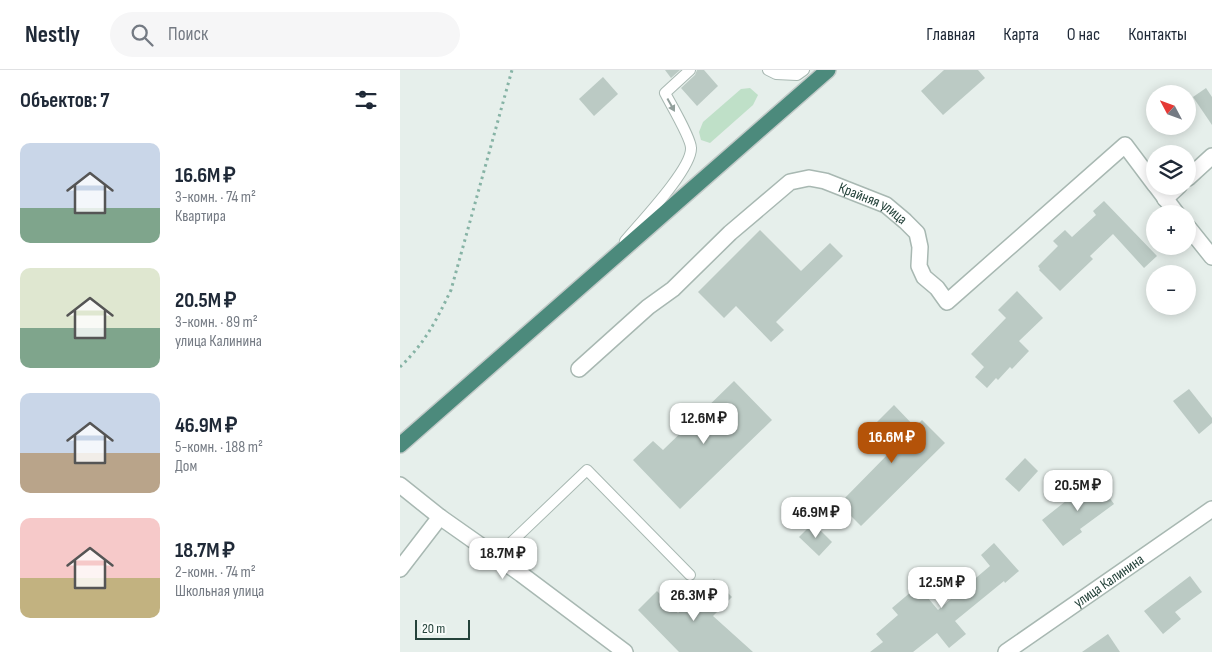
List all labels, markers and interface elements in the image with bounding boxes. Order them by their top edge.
search box [110,12,460,57]
text: Nestly [25,20,80,49]
icon: search [128,21,156,49]
text: Поиск [168,23,208,46]
text: Главная [926,24,975,45]
text: Карта [1003,24,1039,45]
text: О нас [1067,24,1100,45]
text: Контакты [1128,24,1187,45]
north arrow [1146,85,1196,135]
map controls [1146,85,1196,315]
icon: filters [352,86,380,114]
text: Объектов: 7 [20,88,110,113]
one-way arrow [667,98,675,113]
button: layers [1146,145,1196,195]
icon: home [60,163,120,223]
text: 16.6M ₽ [175,163,236,188]
street label: Крайняя улица [836,178,911,229]
text: 3-комн. · 74 m² [175,188,256,207]
button: + [1146,205,1196,255]
text: Квартира [175,207,226,226]
button: − [1146,265,1196,315]
icon: home [60,288,120,348]
text: 20.5M ₽ [175,288,237,313]
text: 3-комн. · 89 m² [175,313,258,332]
text: улица Калинина [175,332,262,351]
pin: 12.6M ₽ [658,402,750,445]
text: 12.6M ₽ [681,409,727,428]
icon: home [60,413,120,473]
text: 46.9M ₽ [175,413,238,438]
pin: 16.6M ₽ [846,422,938,464]
text: 16.6M ₽ [869,428,915,447]
text: 5-комн. · 188 m² [175,438,263,457]
text: Дом [175,457,197,476]
pin: 20.5M ₽ [1032,470,1124,512]
text: 20.5M ₽ [1055,476,1101,495]
pin: 46.9M ₽ [770,496,862,539]
text: 46.9M ₽ [792,503,840,522]
icon: home [60,538,120,598]
text: 18.7M ₽ [175,538,235,563]
pin: 18.7M ₽ [457,538,549,580]
text: 18.7M ₽ [480,544,526,563]
street label: улица Калинина [1070,550,1148,612]
text: 2-комн. · 74 m² [175,563,256,582]
pin: 12.5M ₽ [896,566,988,609]
text: 12.5M ₽ [919,573,965,592]
pin: 26.3M ₽ [648,580,740,622]
text: Школьная улица [175,582,264,601]
text: 26.3M ₽ [670,586,718,605]
scale bar [415,617,470,640]
text: 20 m [422,620,445,637]

